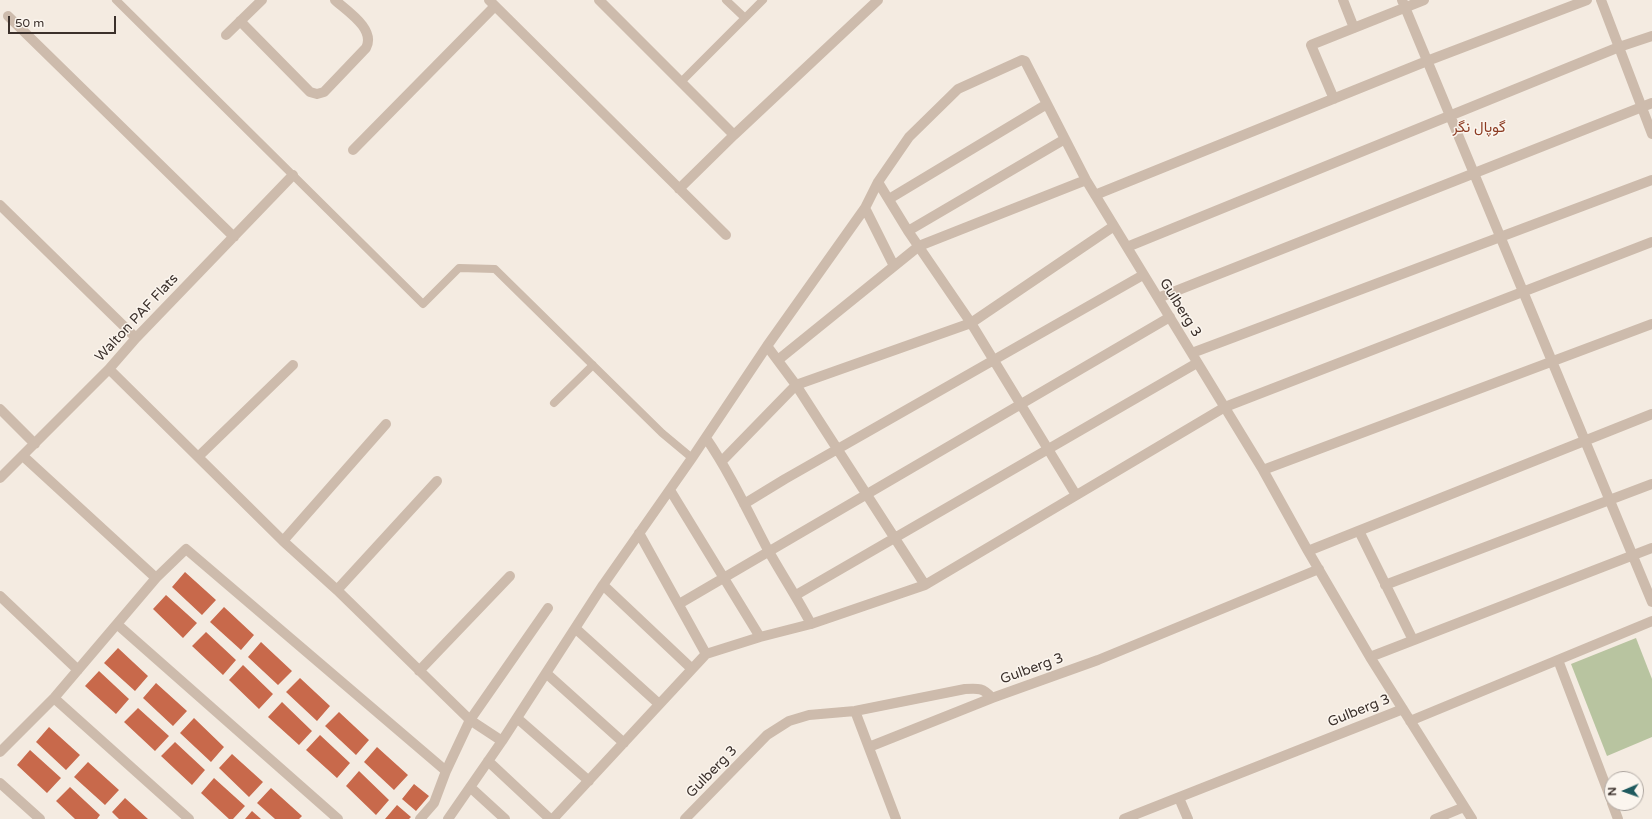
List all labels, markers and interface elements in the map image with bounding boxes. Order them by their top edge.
scale bar [10,8,118,34]
text: 50 m [15,16,44,30]
district label: گوپال نگر [1452,119,1506,137]
street label: Walton PAF Flats [92,271,182,365]
street label: Gulberg 3 [1155,276,1205,340]
street label: Gulberg 3 [998,650,1066,688]
street label: Gulberg 3 [1325,691,1393,731]
street label: Gulberg 3 [683,743,741,801]
north arrow [1604,771,1644,811]
text: N [1606,787,1619,796]

